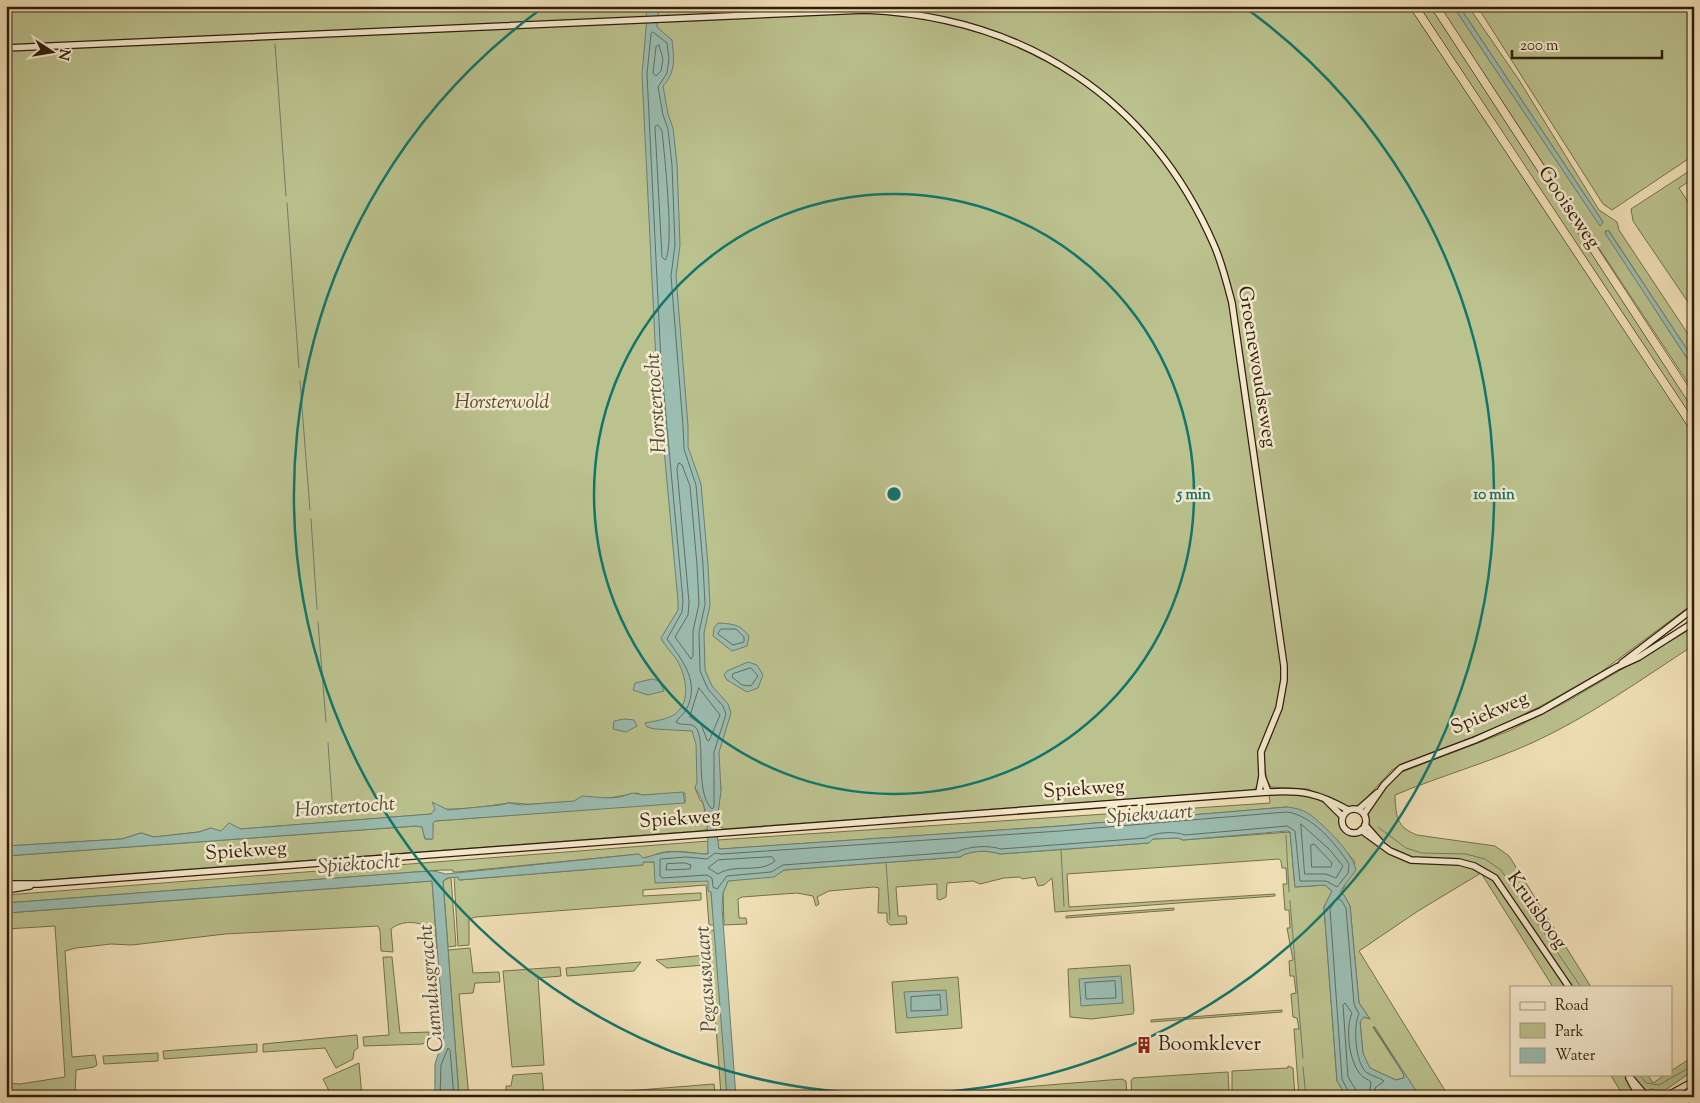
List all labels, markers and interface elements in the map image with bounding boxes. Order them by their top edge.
north arrow [28,28,78,78]
scale bar [1512,28,1662,60]
text: 200 m [1520,36,1559,57]
text: N [52,47,74,62]
street label: Gooiseweg [1530,161,1607,255]
street label: Groenewoudseweg [1229,284,1283,450]
water label: Horstertocht [639,352,675,454]
park label: Horsterwold [455,389,550,418]
centre of rings [885,485,903,503]
text: 5 min [1176,485,1211,506]
text: 10 min [1473,485,1515,506]
street label: Spiekweg [1447,685,1534,743]
street label: Spiekweg [1042,773,1126,807]
water label: Horstertocht [294,790,396,826]
water label: Spiekvaart [1106,797,1194,833]
street label: Spiekweg [638,803,722,837]
street label: Spiekweg [204,835,288,869]
water label: Spiektocht [317,847,401,883]
street label: Kruisboog [1499,866,1574,956]
water label: Cumulusgracht [411,923,453,1053]
water label: Pegasusvaart [688,925,726,1033]
legend [1510,986,1672,1076]
text: Road [1555,996,1589,1017]
text: Park [1555,1022,1584,1043]
place label: Boomklever [1158,1031,1262,1060]
building icon: Boomklever [1134,1035,1154,1055]
text: Water [1555,1046,1596,1067]

